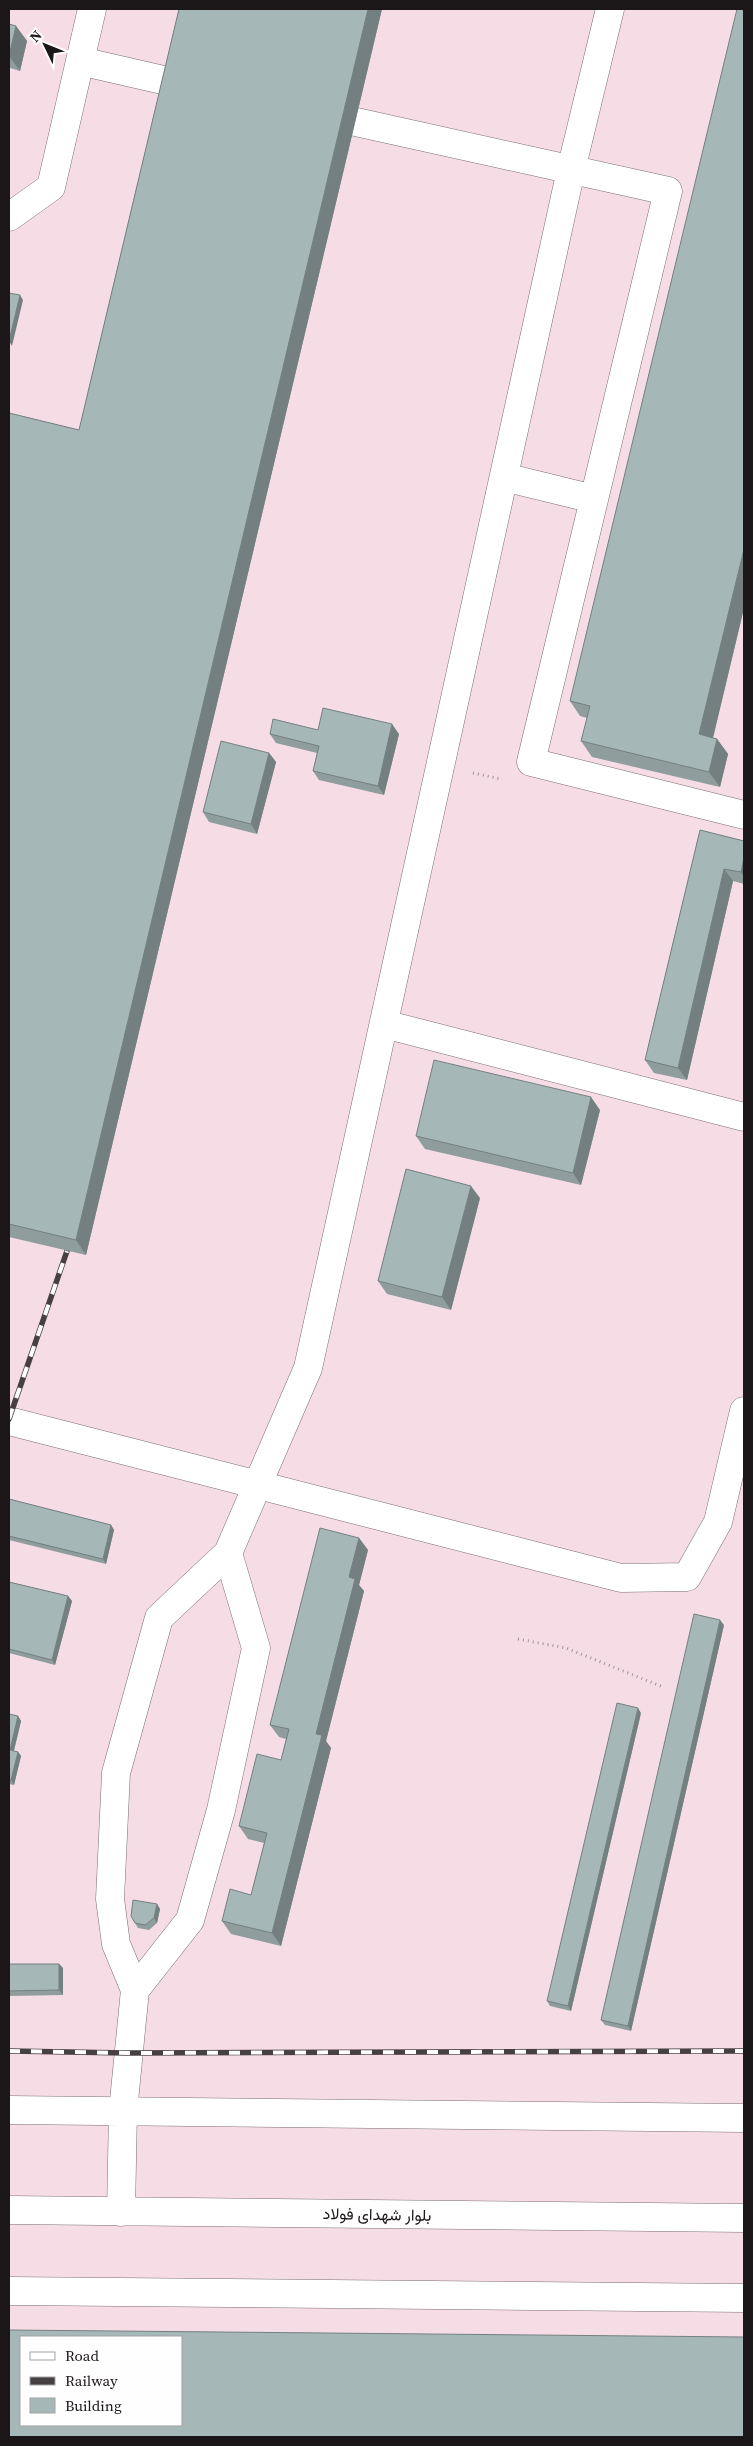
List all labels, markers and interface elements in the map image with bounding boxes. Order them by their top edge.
north arrow [20,20,70,70]
text: N [25,26,46,47]
street label: بلوار شهدای فولاد [322,2202,432,2226]
legend [20,2336,182,2426]
text: Road [65,2345,99,2366]
text: Railway [65,2370,118,2391]
text: Building [65,2395,122,2416]

